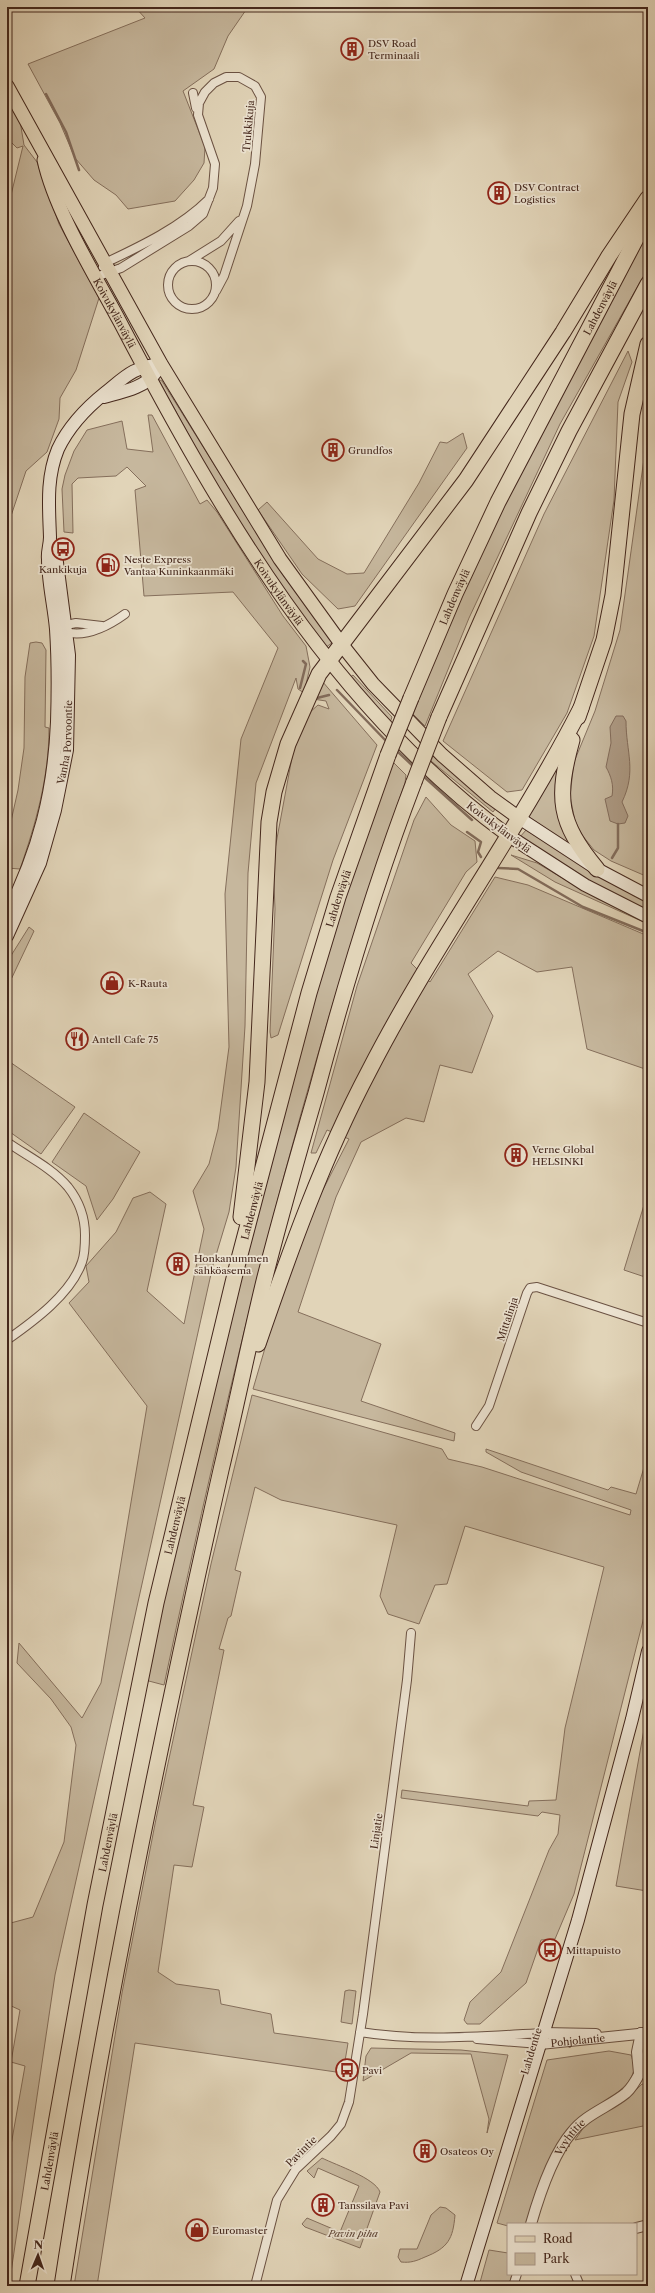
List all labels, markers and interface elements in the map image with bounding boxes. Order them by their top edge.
building icon: DSV Road Terminaali [339,36,365,62]
place label: DSV Road Terminaali [368,37,420,62]
street label: Trukkikuja [240,99,257,152]
building icon: DSV Contract Logistics [486,180,512,206]
place label: DSV Contract Logistics [514,181,580,206]
street label: Koivukylänväylä [90,276,139,351]
street label: Lahdenväylä [581,278,620,337]
building icon: Grundfos [320,437,346,463]
place label: Grundfos [348,444,393,457]
bus stop icon: Kankikuja [50,536,76,562]
fuel station icon: Neste Express Vantaa Kuninkaanmäki [95,552,121,578]
place label: Neste Express Vantaa Kuninkaanmäki [123,553,234,578]
street label: Koivukylänväylä [251,557,306,628]
place label: Kankikuja [39,563,88,576]
street label: Lahdenväylä [437,566,473,627]
street label: Vanha Porvoontie [54,700,75,786]
street label: Koivukylänväylä [464,799,534,856]
street label: Lahdenväylä [323,867,354,929]
shop icon: K-Rauta [99,970,125,996]
place label: K-Rauta [128,977,168,990]
restaurant icon: Antell Cafe 75 [64,1026,90,1052]
place label: Antell Cafe 75 [91,1033,158,1046]
building icon: Verne Global HELSINKI [503,1142,529,1168]
place label: Verne Global HELSINKI [531,1143,594,1168]
street label: Lahdenväylä [238,1179,266,1241]
building icon: Honkanummen sähköasema [165,1251,191,1277]
place label: Honkanummen sähköasema [194,1252,269,1277]
street label: Mittalinja [494,1295,521,1343]
street label: Lahdenväylä [162,1494,189,1556]
street label: Lahdenväylä [96,1811,121,1873]
street label: Linjatie [368,1812,386,1850]
bus stop icon: Mittapuisto [537,1937,563,1963]
place label: Mittapuisto [566,1944,621,1957]
street label: Lahdentie [518,2026,545,2076]
street label: Pohjolantie [550,2031,606,2050]
bus stop icon: Pavi [334,2057,360,2083]
place label: Pavi [362,2064,382,2077]
street label: Vyyhtitie [552,2116,588,2159]
street label: Lahdenväylä [38,2130,62,2192]
street label: Pavintie [283,2133,320,2170]
building icon: Osateos Oy [412,2138,438,2164]
place label: Osateos Oy [440,2145,495,2158]
building icon: Tanssilava Pavi [310,2192,336,2218]
place label: Tanssilava Pavi [338,2199,409,2212]
shop icon: Euromaster [184,2217,210,2243]
legend [507,2223,637,2275]
place label: Euromaster [212,2224,268,2237]
park label: Pavin piha [327,2227,378,2240]
text: Road [543,2231,573,2246]
north arrow [18,2235,58,2275]
text: N [33,2238,44,2252]
text: Park [543,2251,570,2266]

